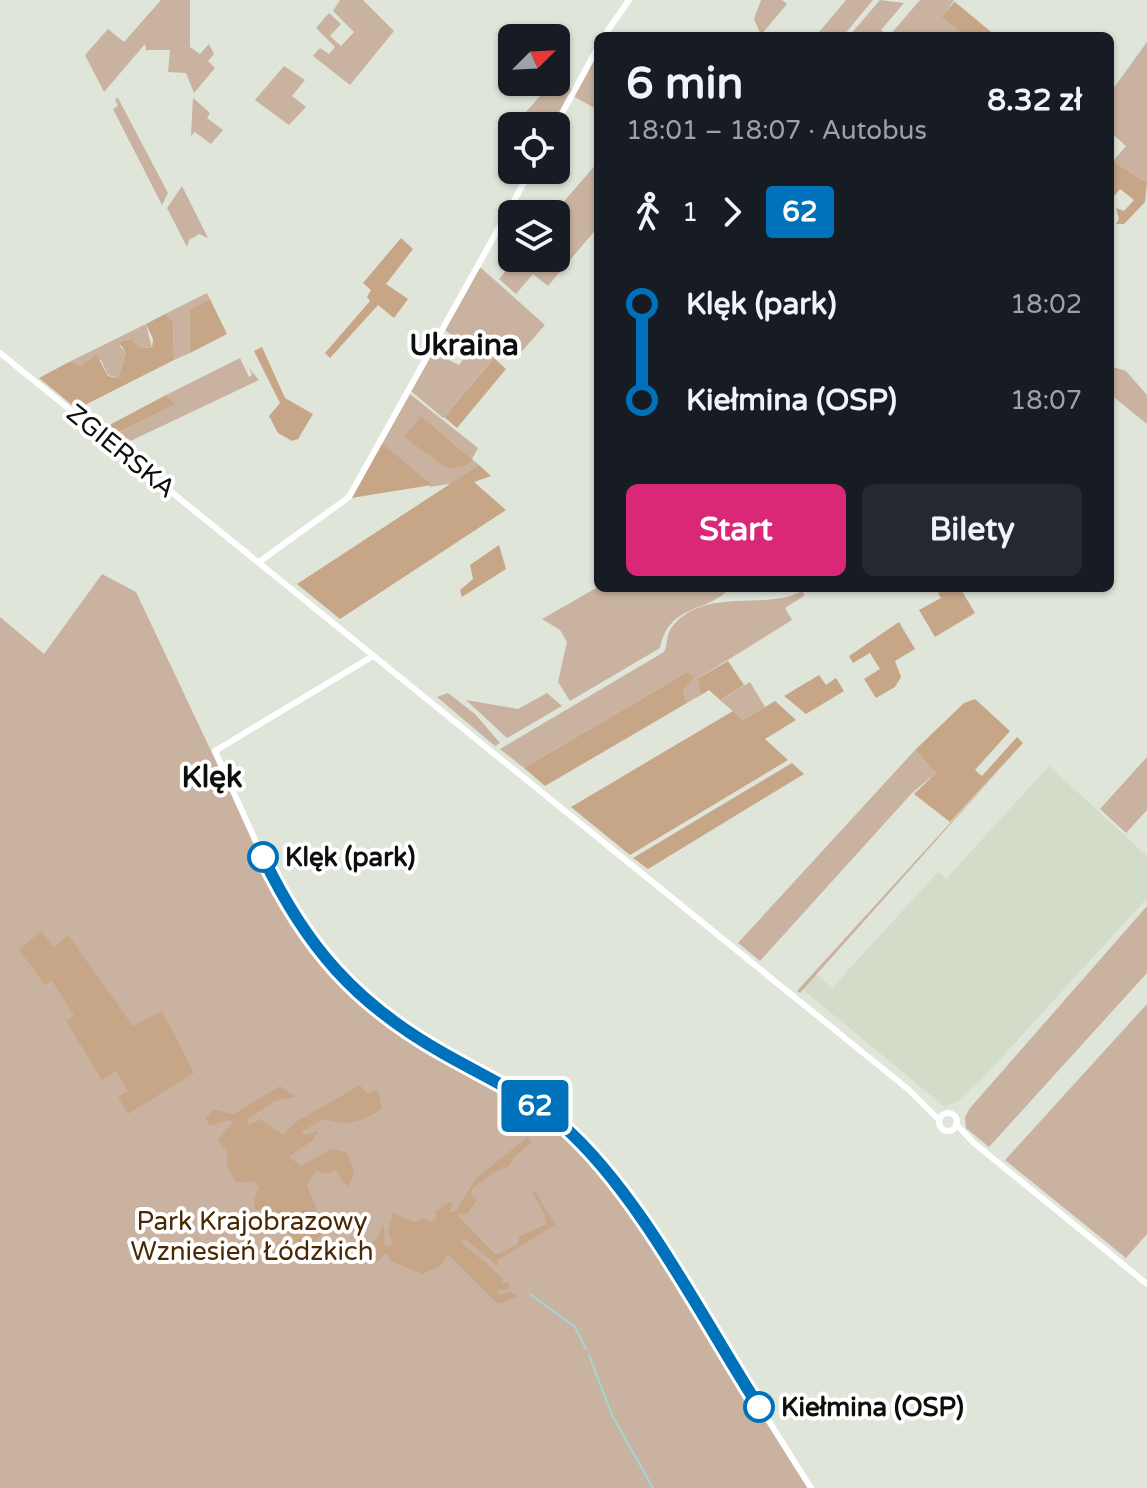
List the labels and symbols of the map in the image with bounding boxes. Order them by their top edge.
north arrow [498,24,570,96]
district label: Ukraina [409,327,519,364]
street label: ZGIERSKA [60,398,182,504]
district label: Klęk [182,759,242,796]
marker: Klęk (park) [248,842,278,872]
place label: Klęk (park) [285,842,415,873]
line badge: 62 [499,1080,571,1132]
park label: Park Krajobrazowy Wzniesień Łódzkich [130,1206,374,1267]
marker: Kiełmina (OSP) [744,1392,774,1422]
place label: Kiełmina (OSP) [781,1392,964,1423]

